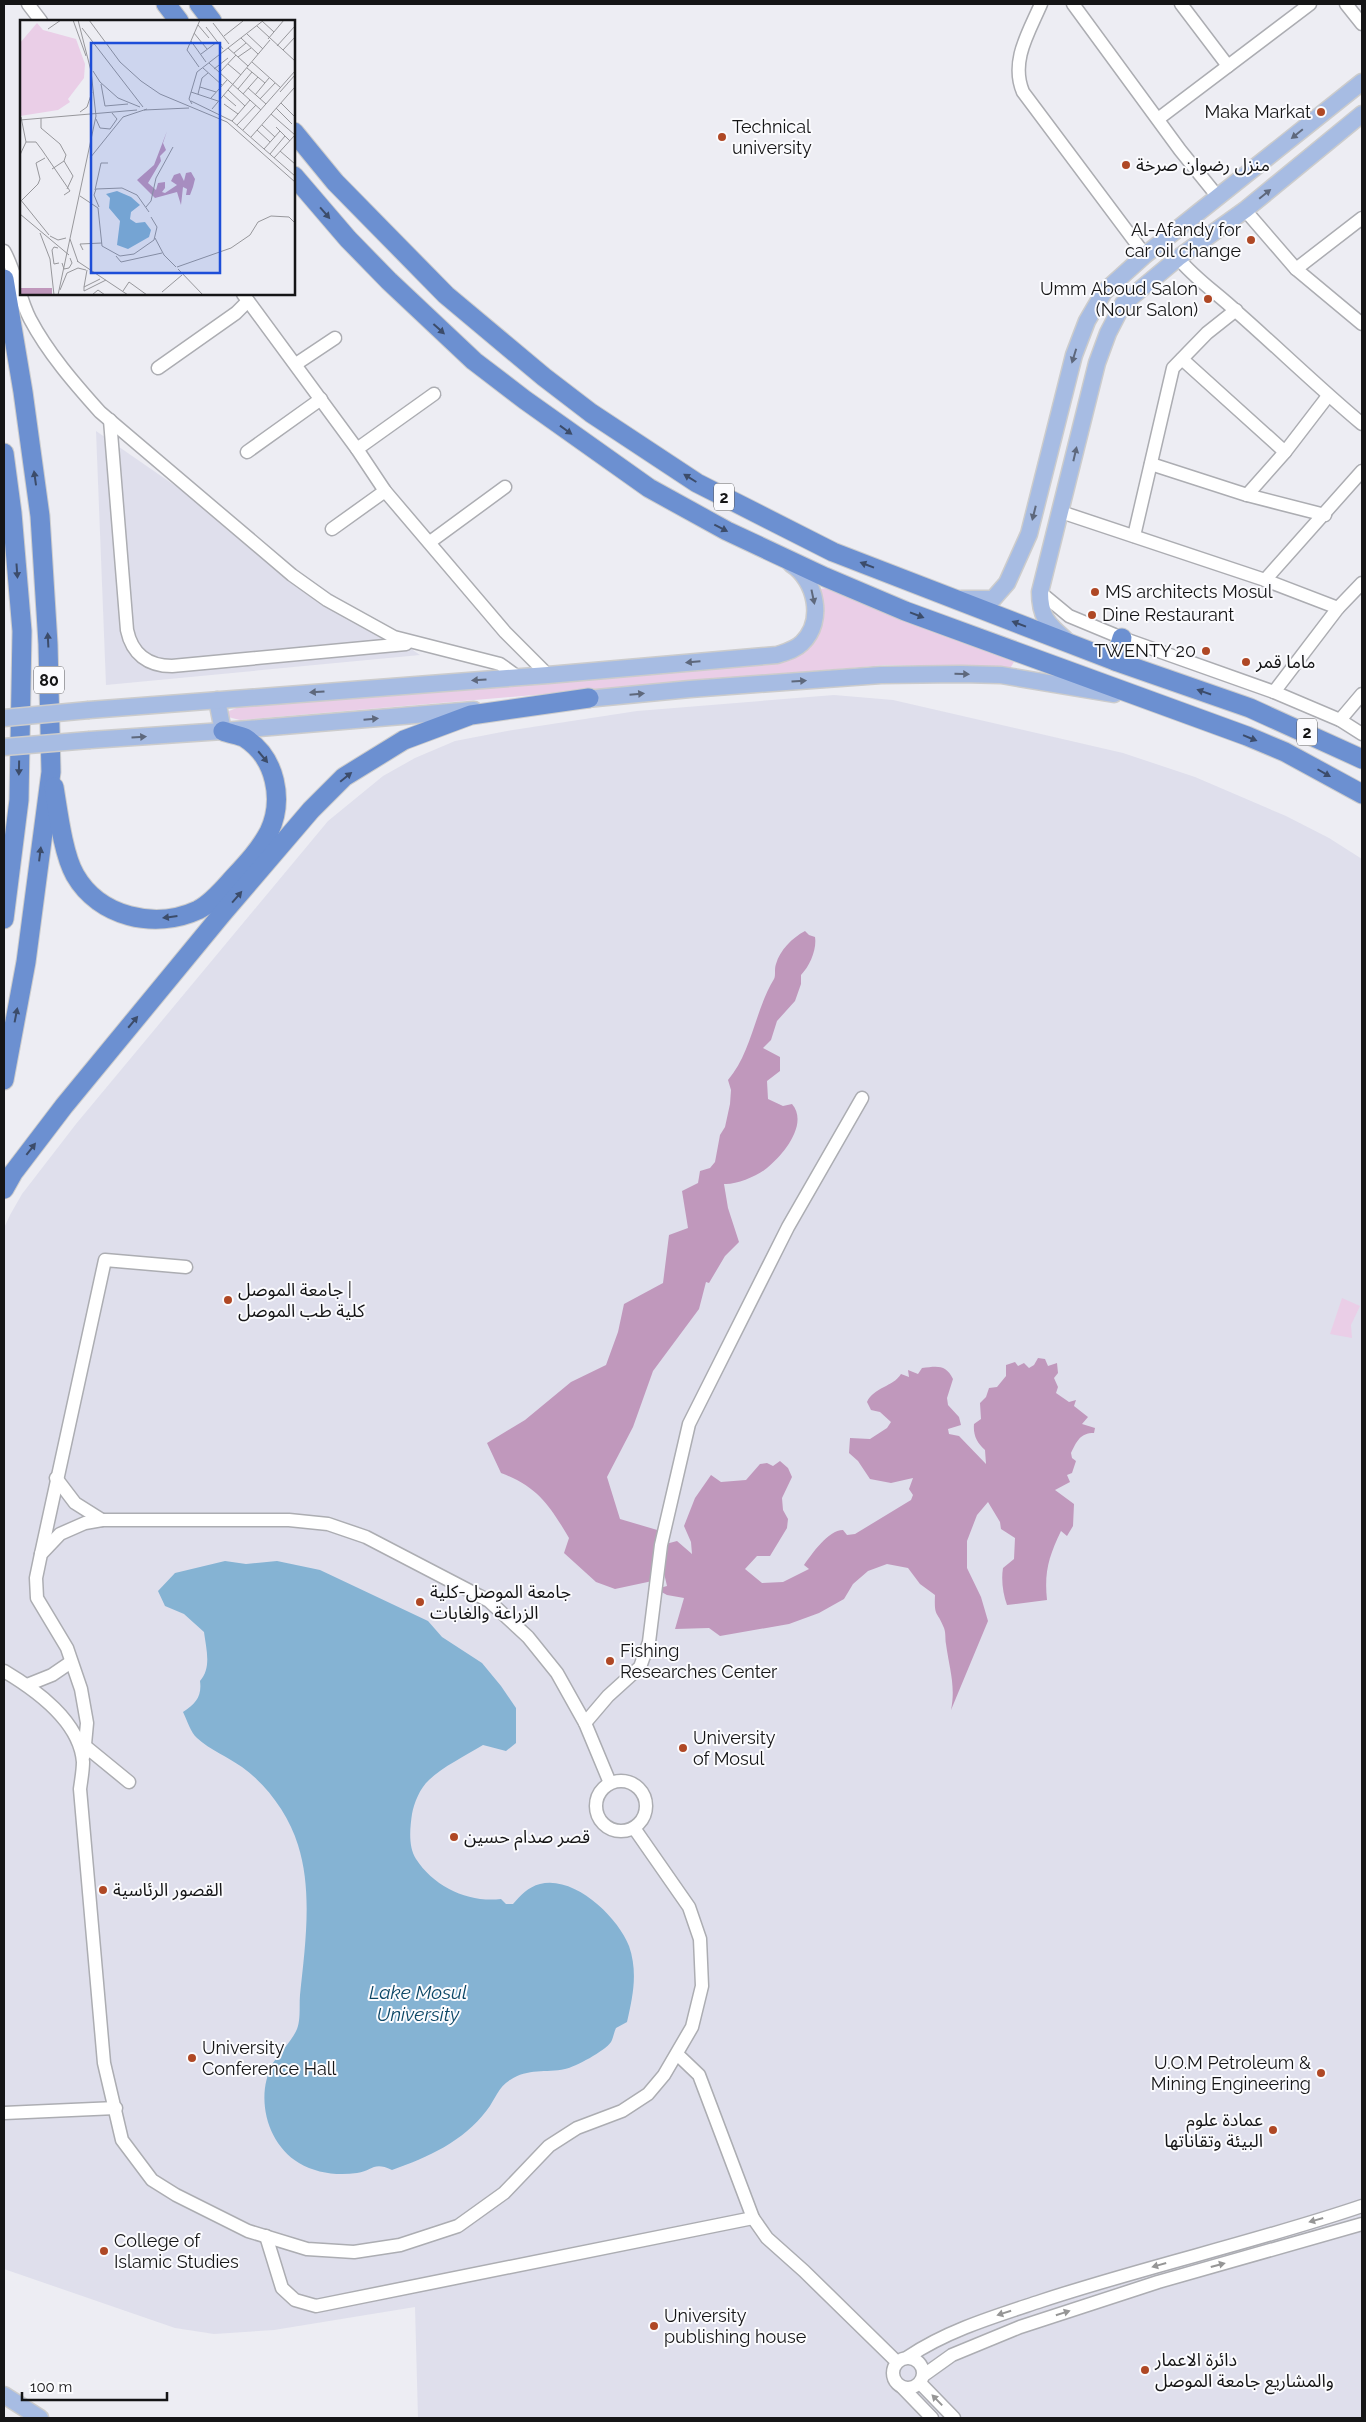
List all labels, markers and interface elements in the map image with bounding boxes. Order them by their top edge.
inset map [20,20,295,295]
place label: Maka Markat [1204,101,1311,122]
marker: Maka Markat [1315,106,1327,118]
place label: Technical university [732,116,812,158]
one-way arrow [1291,129,1304,140]
marker: Technical university [716,131,728,143]
place label: منزل رضوان صرخة [1136,154,1270,176]
marker: منزل رضوان صرخة [1120,159,1132,171]
one-way arrow [1258,189,1271,200]
one-way arrow [320,206,331,219]
place label: Al-Afandy for car oil change [1125,219,1242,261]
marker: Al-Afandy for car oil change [1245,234,1257,246]
place label: Umm Aboud Salon (Nour Salon) [1040,278,1198,320]
marker: Umm Aboud Salon (Nour Salon) [1202,293,1214,305]
one-way arrow [433,323,445,335]
one-way arrow [1069,349,1077,364]
one-way arrow [559,425,573,435]
one-way arrow [1071,446,1079,461]
one-way arrow [31,470,39,486]
one-way arrow [683,474,696,483]
road number: 2 [714,484,734,511]
one-way arrow [1030,506,1038,521]
one-way arrow [714,524,728,532]
one-way arrow [859,561,874,569]
one-way arrow [13,563,21,579]
place label: MS architects Mosul [1105,581,1273,602]
marker: MS architects Mosul [1089,586,1101,598]
one-way arrow [809,589,817,604]
place label: Dine Restaurant [1102,604,1234,625]
marker: Dine Restaurant [1086,609,1098,621]
one-way arrow [910,611,925,619]
one-way arrow [1011,620,1026,627]
one-way arrow [44,632,52,648]
place label: TWENTY 20 [1094,640,1196,661]
marker: TWENTY 20 [1200,645,1212,657]
place label: ماما قمر [1255,651,1316,673]
marker: ماما قمر [1240,656,1252,668]
one-way arrow [685,658,701,666]
road number: 80 [34,666,64,694]
one-way arrow [954,670,970,678]
one-way arrow [470,676,486,684]
one-way arrow [792,677,808,685]
one-way arrow [308,688,324,696]
one-way arrow [1196,688,1211,696]
one-way arrow [630,689,646,697]
one-way arrow [363,715,379,723]
road number: 2 [1297,719,1317,746]
one-way arrow [131,732,147,740]
one-way arrow [1243,734,1258,742]
one-way arrow [257,750,268,763]
one-way arrow [15,760,23,776]
one-way arrow [1317,768,1331,777]
one-way arrow [339,771,352,782]
one-way arrow [36,846,44,862]
one-way arrow [231,891,242,904]
one-way arrow [162,913,178,921]
one-way arrow [12,1007,20,1023]
one-way arrow [127,1016,138,1029]
one-way arrow [26,1143,37,1156]
place label: جامعة الموصل | كلية طب الموصل [238,1279,365,1322]
marker: جامعة الموصل | كلية طب الموصل [222,1294,234,1306]
place label: جامعة الموصل-كلية الزراعة والغابات [430,1581,571,1624]
marker: جامعة الموصل-كلية الزراعة والغابات [414,1596,426,1608]
place label: Fishing Researches Center [620,1640,778,1682]
marker: Fishing Researches Center [604,1655,616,1667]
place label: University of Mosul [693,1727,776,1769]
marker: University of Mosul [677,1742,689,1754]
place label: قصر صدام حسين [464,1826,590,1851]
marker: قصر صدام حسين [448,1831,460,1843]
place label: القصور الرئاسية [113,1879,223,1901]
marker: القصور الرئاسية [97,1884,109,1896]
water label: Lake Mosul University [369,1981,467,2025]
place label: University Conference Hall [202,2037,337,2079]
marker: University Conference Hall [186,2052,198,2064]
place label: U.O.M Petroleum & Mining Engineering [1151,2052,1311,2094]
marker: U.O.M Petroleum & Mining Engineering [1315,2067,1327,2079]
place label: عمادة علوم البيئة وتقاناتها [1164,2109,1263,2151]
marker: عمادة علوم البيئة وتقاناتها [1267,2124,1279,2136]
one-way arrow [1308,2216,1323,2224]
place label: College of Islamic Studies [114,2230,239,2272]
marker: College of Islamic Studies [98,2245,110,2257]
one-way arrow [1152,2261,1167,2269]
one-way arrow [1211,2261,1226,2269]
place label: University publishing house [664,2305,807,2347]
one-way arrow [1056,2308,1071,2316]
one-way arrow [997,2310,1012,2317]
marker: University publishing house [648,2320,660,2332]
place label: دائرة الاعمار والمشاريع جامعة الموصل [1154,2349,1334,2395]
marker: دائرة الاعمار والمشاريع جامعة الموصل [1139,2364,1151,2376]
scale bar [22,2370,168,2402]
text: 100 m [30,2378,72,2396]
one-way arrow [931,2395,943,2407]

